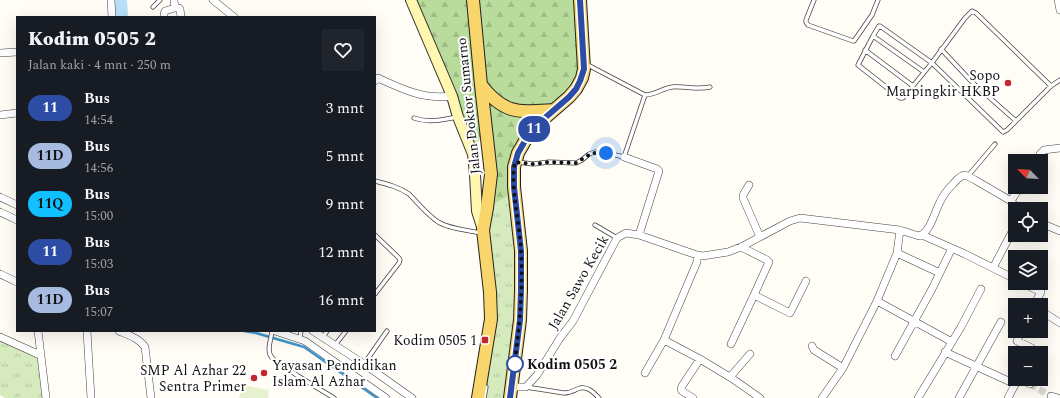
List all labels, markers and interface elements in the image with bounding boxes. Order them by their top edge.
text: Kodim 0505 2 [28,25,156,54]
button: heart [322,29,364,71]
street label: Jalan Doktor Sumarno [451,37,486,175]
text: Jalan kaki · 4 mnt · 250 m [28,55,171,75]
place label: Sopo Marpingkir HKBP [886,65,1000,102]
marker: Sopo Marpingkir HKBP [1003,78,1013,88]
text: Bus [84,87,110,110]
text: 11 [42,97,58,118]
text: 3 mnt [326,97,364,120]
text: 14:54 [84,110,113,130]
line badge: 11 [516,116,552,142]
text: 11 [526,118,542,139]
text: Bus [84,135,110,158]
your location [596,143,616,163]
text: 11D [37,145,63,166]
text: 5 mnt [326,145,364,168]
north arrow [1008,154,1048,194]
map controls [1008,154,1048,386]
text: 14:56 [84,158,113,178]
text: Bus [84,183,110,206]
text: 11Q [37,193,63,214]
text: 9 mnt [326,193,364,216]
button: locate [1008,202,1048,242]
text: 15:00 [84,206,113,226]
text: Bus [84,231,110,254]
street label: Jalan Sawo Kecik [543,231,614,333]
text: 11 [42,241,58,262]
text: 12 mnt [318,241,364,264]
button: layers [1008,250,1048,290]
text: 15:03 [84,254,113,274]
text: Bus [84,279,110,302]
text: 11D [37,289,63,310]
text: 16 mnt [318,289,364,312]
button: + [1008,298,1048,338]
text: 15:07 [84,302,113,322]
place label: Kodim 0505 1 [393,330,477,351]
marker: Kodim 0505 1 [480,335,490,345]
button: − [1008,346,1048,386]
place label: Kodim 0505 2 [527,354,617,375]
place label: Yayasan Pendidikan Islam Al Azhar [272,355,397,392]
marker: Kodim 0505 2 [506,355,524,373]
place label: SMP Al Azhar 22 Sentra Primer [140,360,246,397]
marker: Yayasan Pendidikan Islam Al Azhar [259,368,269,378]
marker: SMP Al Azhar 22 Sentra Primer [249,373,259,383]

